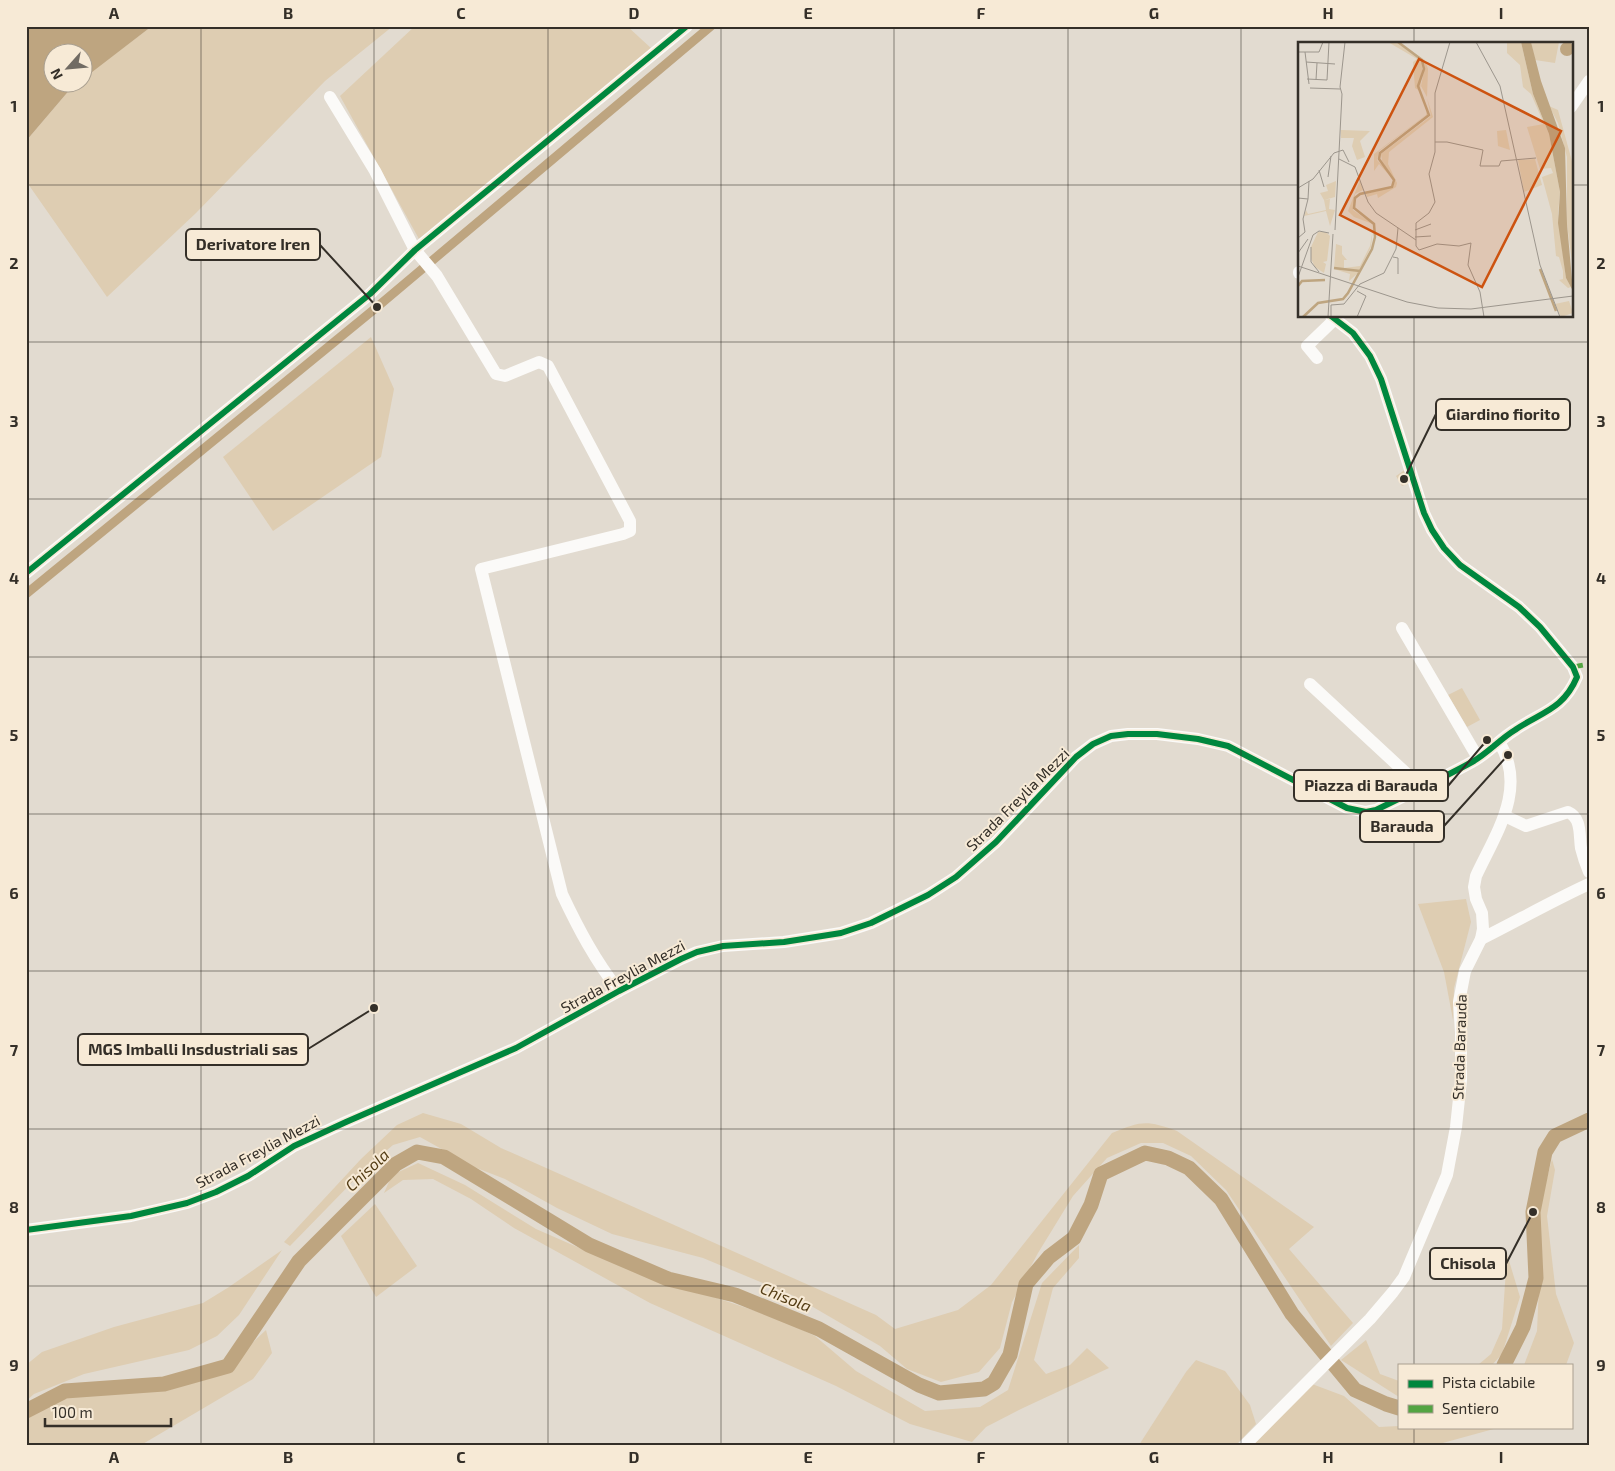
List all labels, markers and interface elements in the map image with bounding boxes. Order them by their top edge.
text: A [109,3,120,22]
text: B [283,3,293,22]
text: C [456,3,466,22]
text: D [629,3,640,22]
text: E [803,3,813,22]
text: F [977,3,986,22]
text: G [1149,3,1159,22]
text: H [1322,3,1334,22]
text: I [1499,3,1503,22]
north arrow [42,42,92,92]
inset map [1298,42,1572,318]
text: N [46,66,66,82]
text: 1 [11,96,17,115]
text: 1 [1598,96,1604,115]
callout: Derivatore Iren [186,229,320,260]
text: Derivatore Iren [196,234,310,253]
text: 2 [9,253,19,272]
text: 2 [1596,253,1606,272]
callout: Giardino fiorito [1436,399,1570,430]
text: Giardino fiorito [1446,404,1560,423]
text: 3 [9,411,19,430]
text: 3 [1596,411,1606,430]
text: 4 [9,568,19,587]
text: 4 [1596,568,1606,587]
text: 5 [10,725,19,744]
text: 5 [1597,725,1606,744]
street label: Strada Freylia Mezzi [962,744,1072,854]
callout: Piazza di Barauda [1294,770,1448,801]
text: Piazza di Barauda [1304,775,1438,794]
callout: Barauda [1360,811,1444,842]
text: Barauda [1370,816,1434,835]
text: 6 [9,883,19,902]
text: 6 [1596,883,1606,902]
street label: Strada Freylia Mezzi [557,936,688,1016]
street label: Strada Barauda [1448,994,1470,1100]
callout: MGS Imballi Insdustriali sas [78,1034,308,1065]
text: MGS Imballi Insdustriali sas [88,1039,298,1058]
text: 7 [10,1040,19,1059]
text: 7 [1597,1040,1606,1059]
street label: Strada Freylia Mezzi [192,1111,323,1191]
water label: Chisola [341,1145,393,1195]
text: 8 [9,1197,19,1216]
text: 8 [1596,1197,1606,1216]
callout: Chisola [1430,1248,1506,1279]
text: Chisola [1440,1253,1496,1272]
water label: Chisola [758,1278,814,1315]
text: 9 [9,1355,19,1374]
text: 9 [1596,1355,1606,1374]
legend [1398,1364,1572,1428]
text: Pista ciclabile [1442,1373,1535,1391]
scale bar [45,1396,171,1428]
text: Sentiero [1442,1399,1499,1417]
text: 100 m [52,1403,93,1421]
text: A [109,1447,120,1466]
text: B [283,1447,293,1466]
text: C [456,1447,466,1466]
text: D [629,1447,640,1466]
text: E [803,1447,813,1466]
text: F [977,1447,986,1466]
text: G [1149,1447,1159,1466]
text: H [1322,1447,1334,1466]
text: I [1499,1447,1503,1466]

